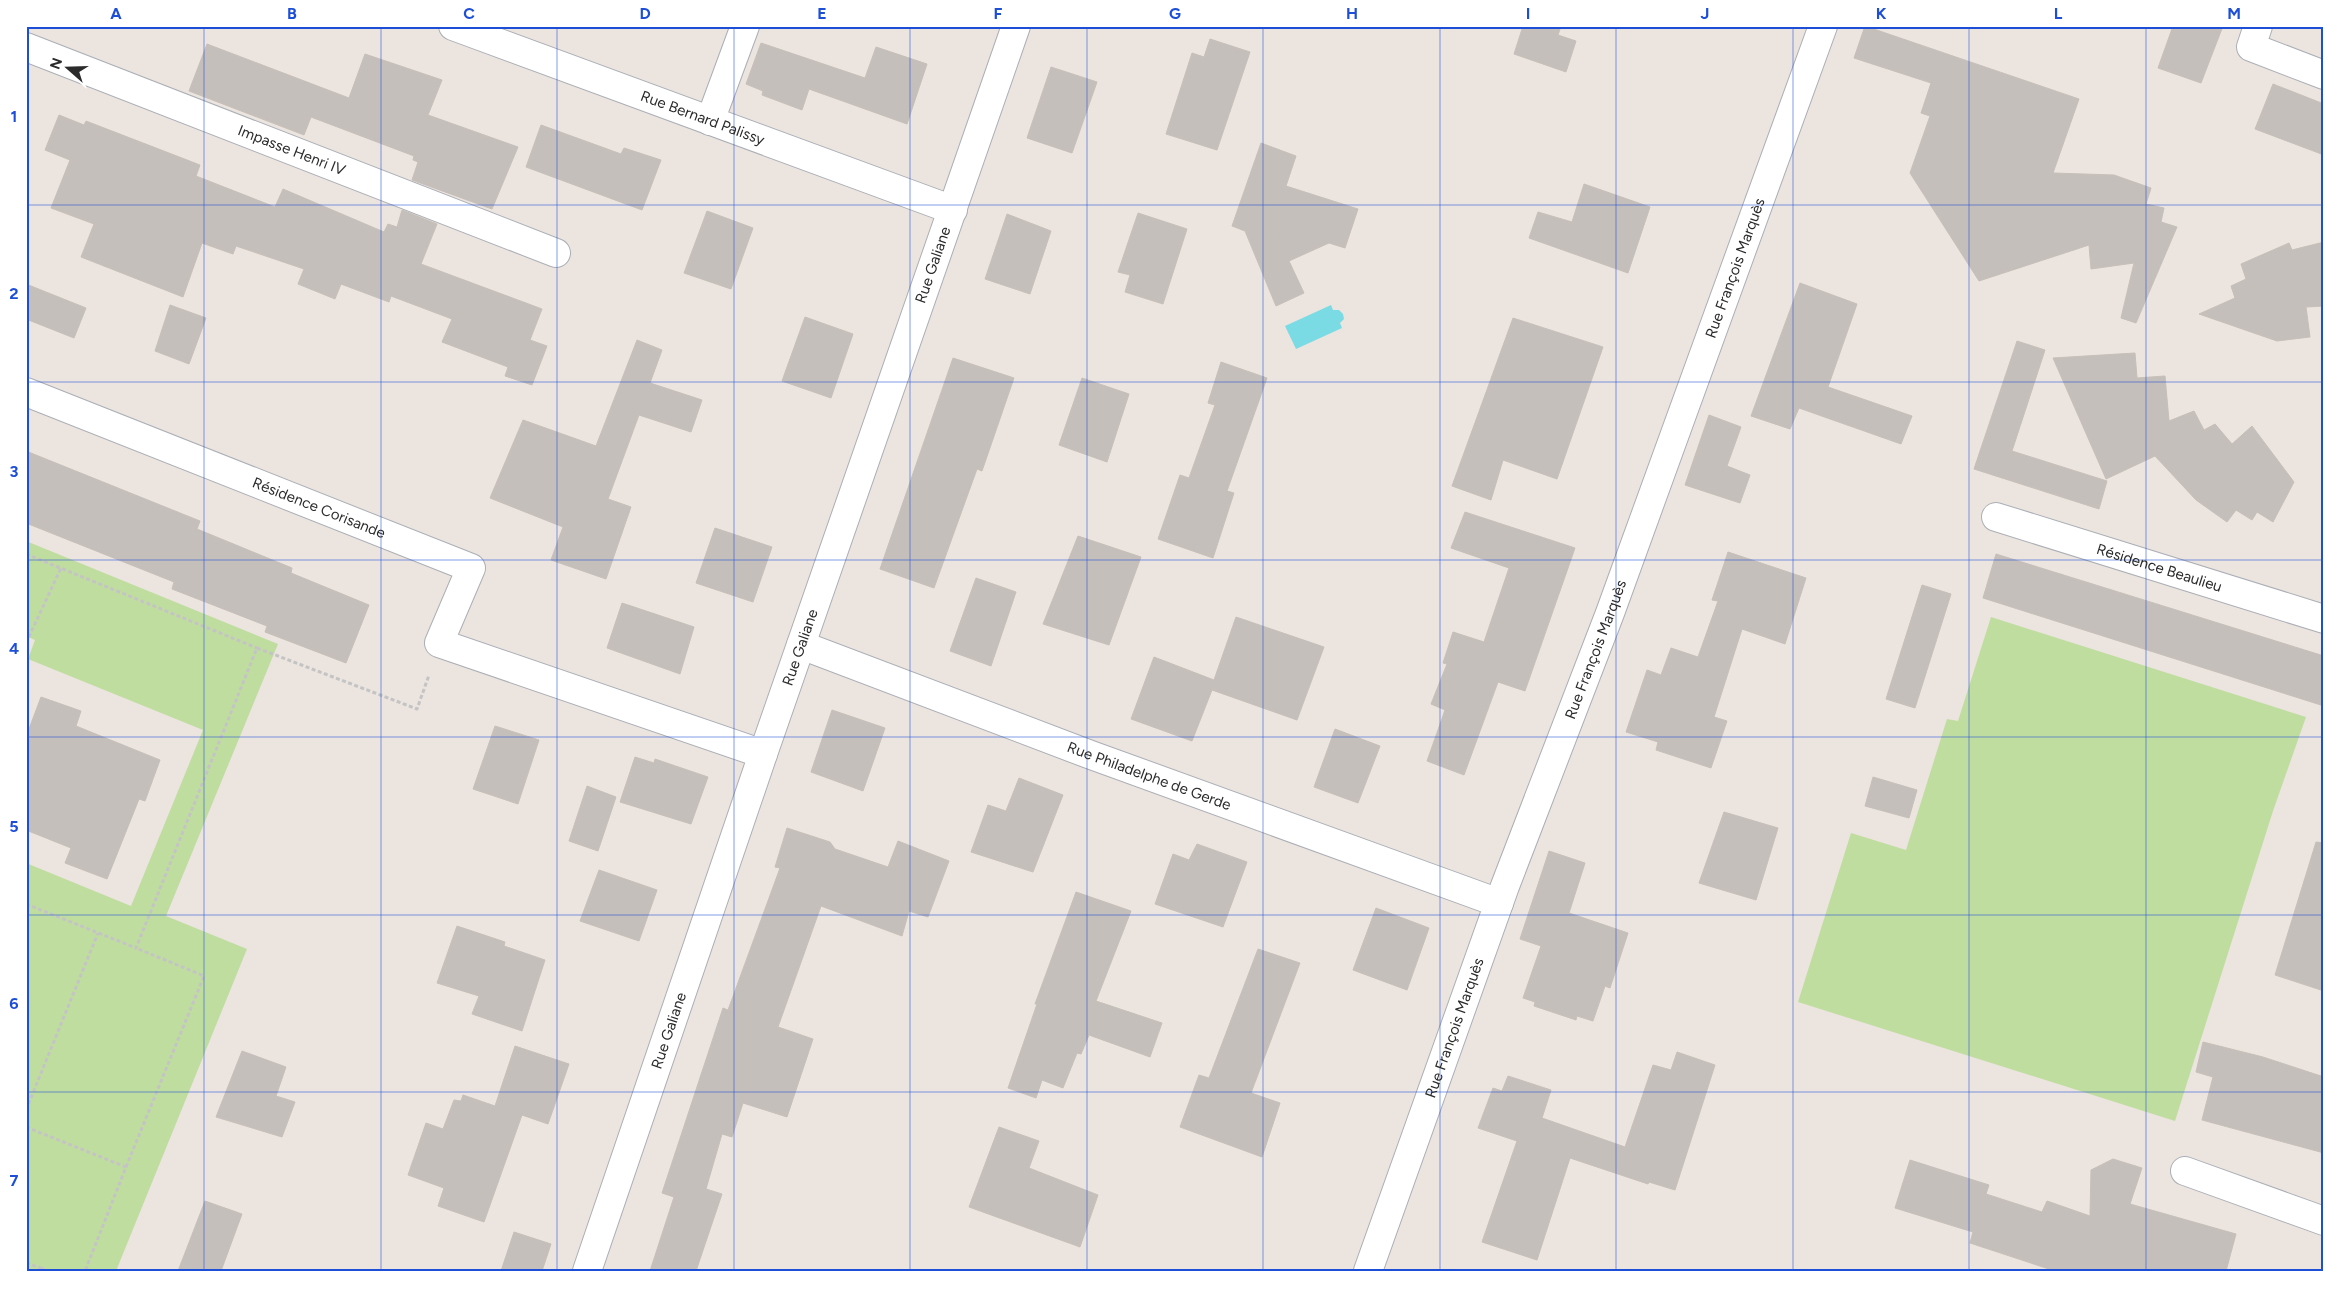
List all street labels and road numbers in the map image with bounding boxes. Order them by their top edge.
street label: Rue Bernard Palissy [638,87,767,149]
street label: Impasse Henri IV [235,121,349,179]
street label: Rue François Marquès [1702,196,1769,341]
street label: Rue Galiane [911,224,955,305]
street label: Résidence Corisande [250,473,388,542]
street label: Résidence Beaulieu [2094,540,2224,596]
street label: Rue François Marquès [1561,577,1630,722]
street label: Rue Galiane [778,607,822,688]
street label: Rue Philadelphe de Gerde [1065,738,1234,814]
street label: Rue François Marquès [1421,955,1488,1100]
street label: Rue Galiane [647,990,690,1071]

